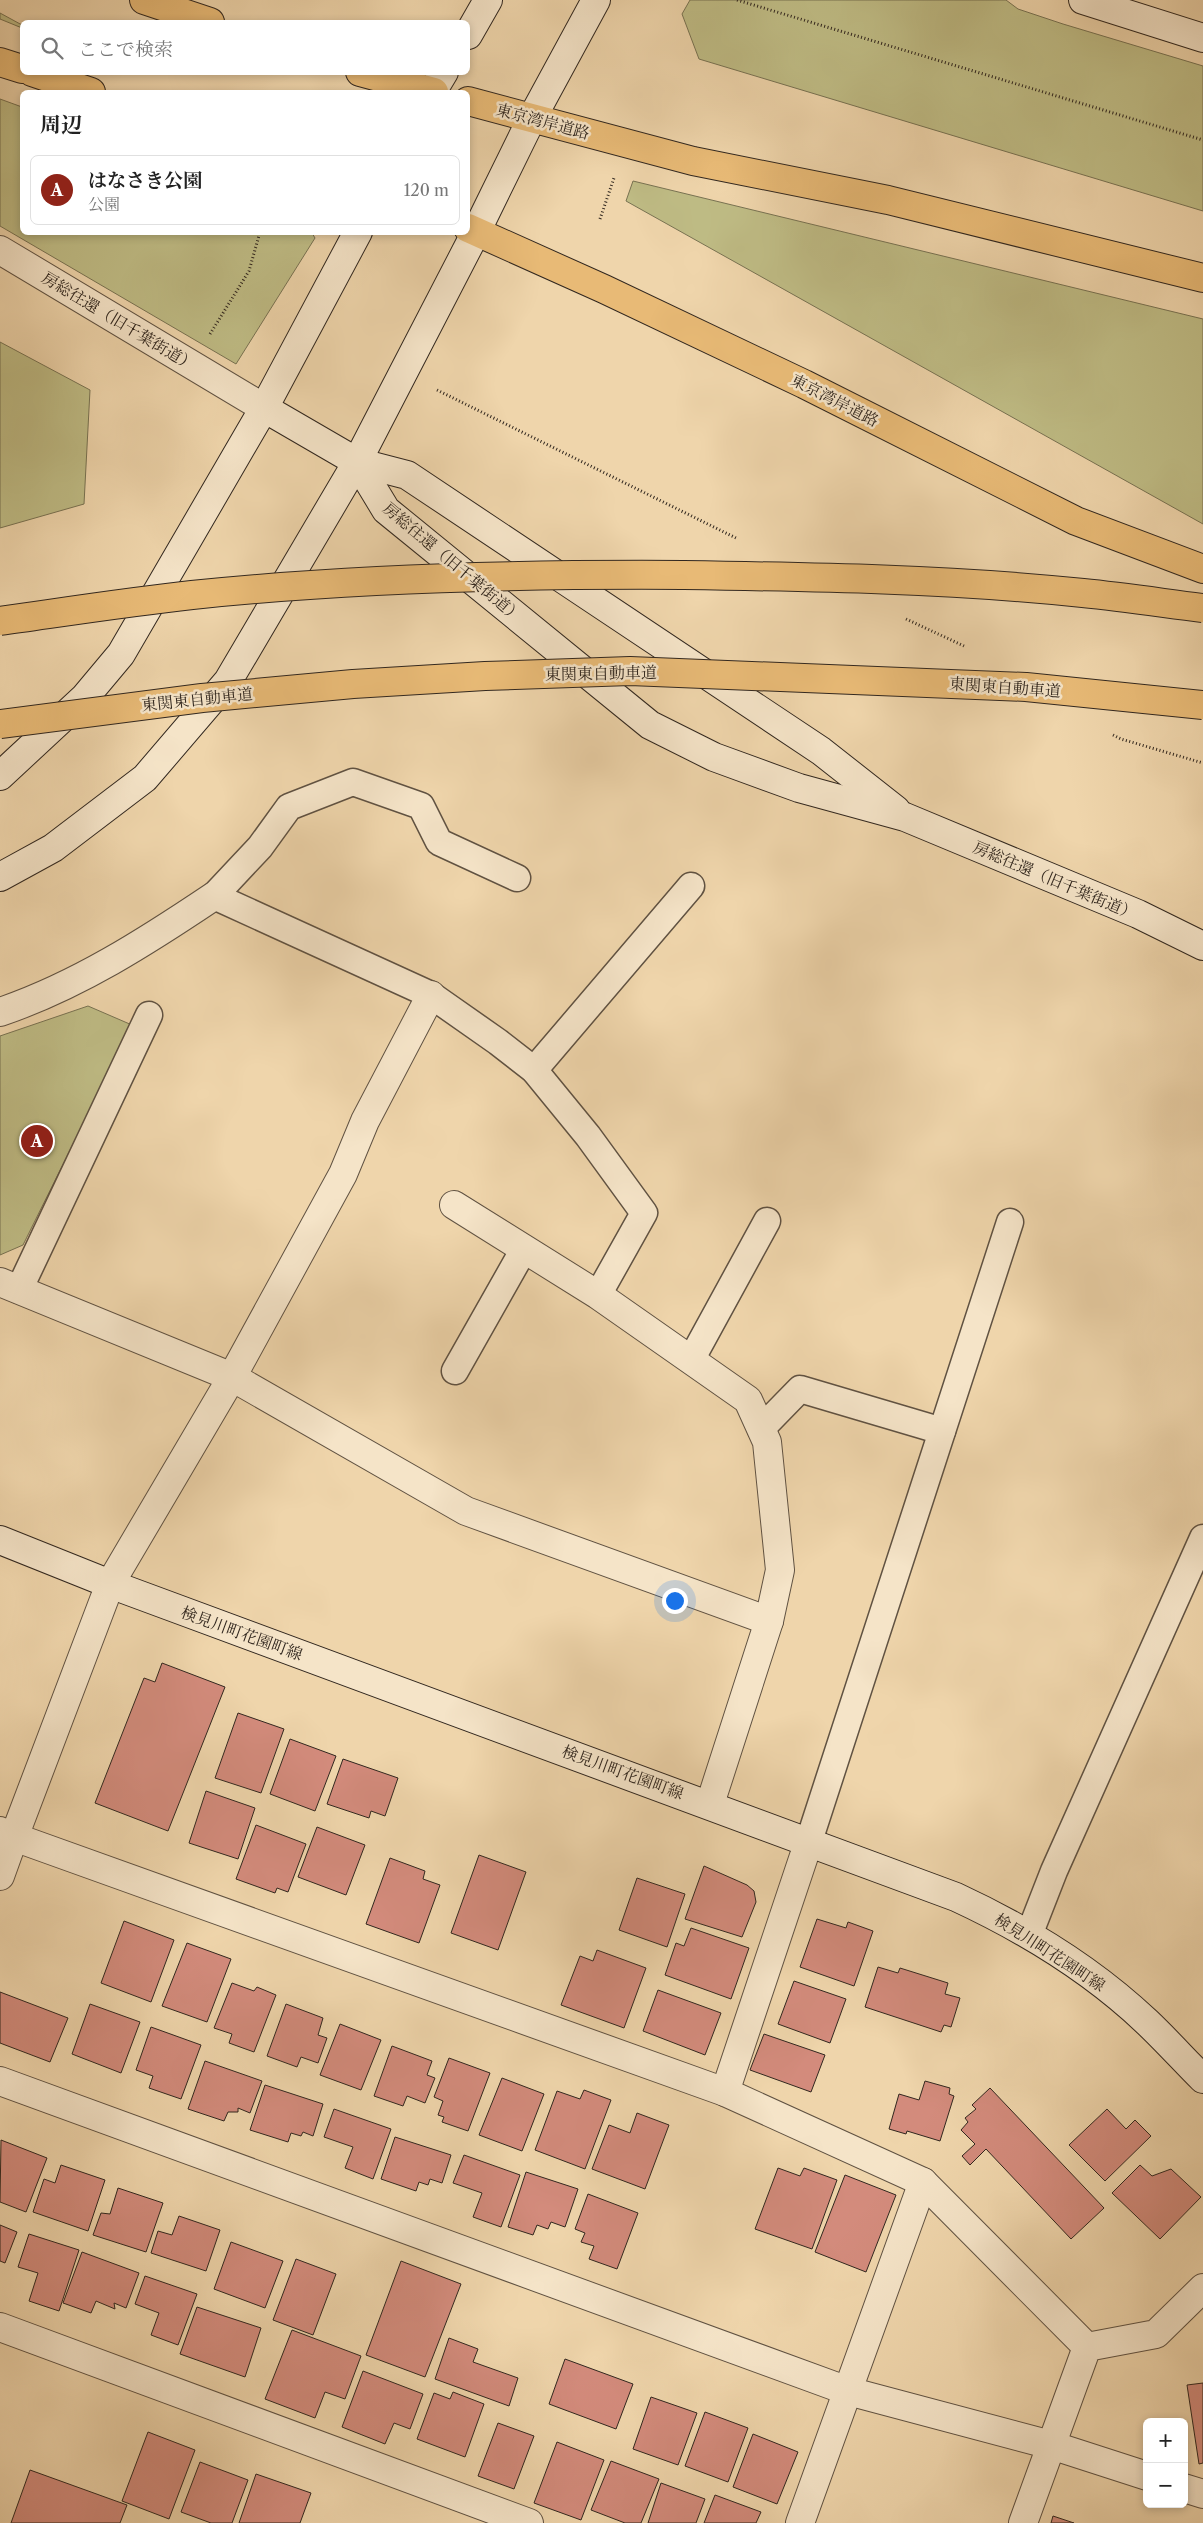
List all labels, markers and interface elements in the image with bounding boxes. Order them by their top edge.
search box [20,20,470,75]
icon: search [38,34,66,62]
text: ここで検索 [78,38,173,61]
street label: 東京湾岸道路 [494,99,592,143]
text: 周辺 [40,112,82,137]
text: はなさき公園 [88,169,202,192]
text: A [51,180,63,200]
text: 120 m [404,180,449,200]
text: 公園 [88,194,120,214]
street label: 房総往還（旧千葉街道） [38,267,200,375]
street label: 東京湾岸道路 [788,369,882,431]
street label: 房総往還（旧千葉街道） [379,498,527,626]
street label: 東関東自動車道 [545,662,657,684]
street label: 東関東自動車道 [948,673,1062,701]
street label: 東関東自動車道 [140,683,254,715]
street label: 房総往還（旧千葉街道） [970,836,1140,924]
pin: A [21,1122,53,1160]
your location [662,1588,688,1614]
street label: 検見川町花園町線 [178,1602,306,1664]
street label: 検見川町花園町線 [559,1741,687,1803]
street label: 検見川町花園町線 [991,1909,1109,1995]
map controls [1143,2418,1188,2508]
button: + [1143,2418,1188,2463]
button: − [1143,2463,1188,2508]

